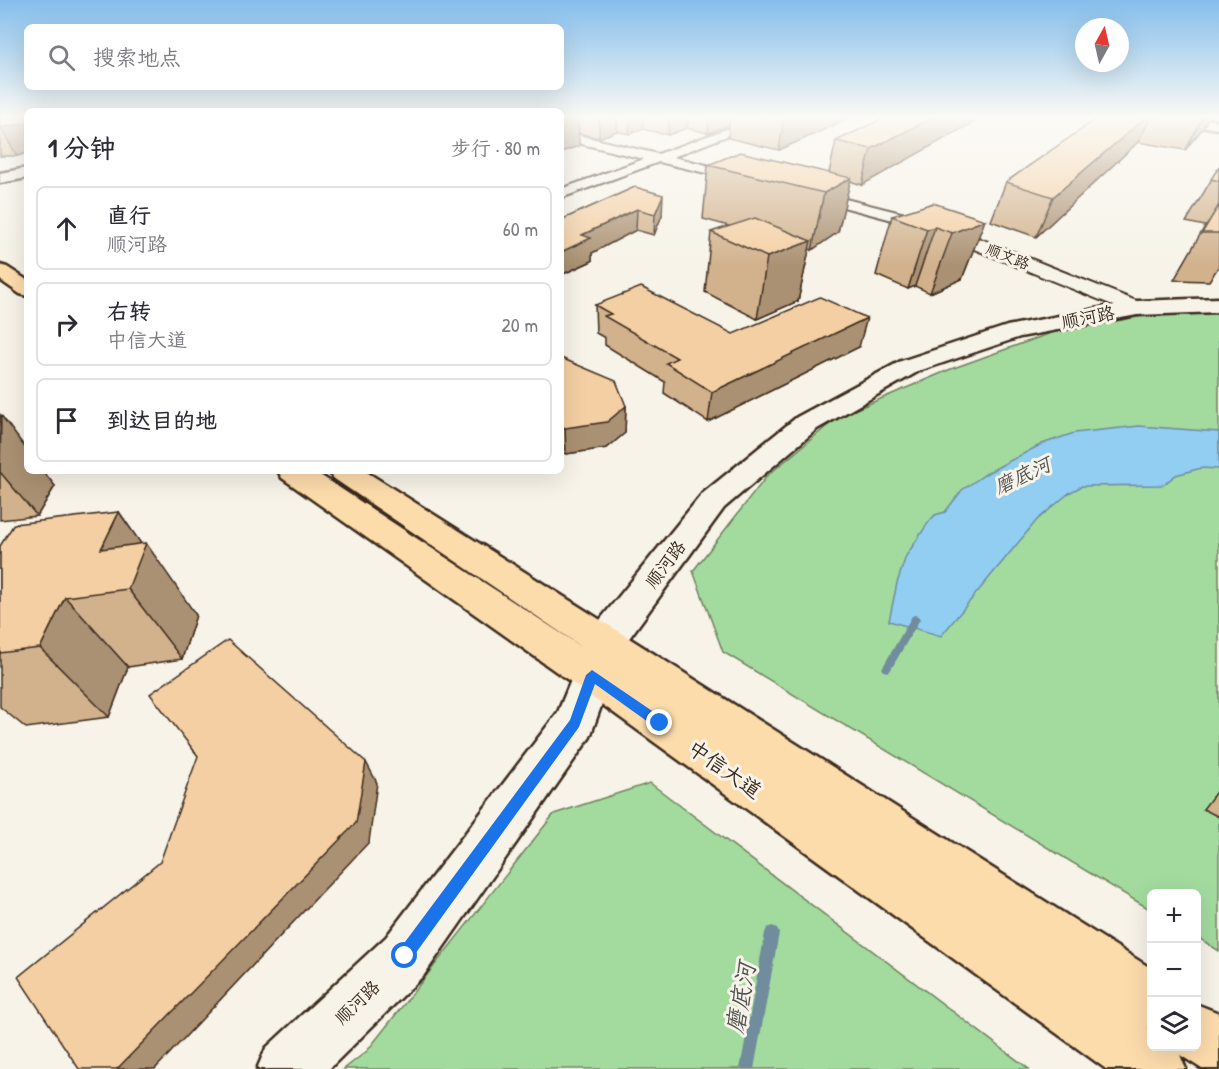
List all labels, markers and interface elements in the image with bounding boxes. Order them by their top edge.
north arrow [1075,18,1129,72]
search box [24,24,564,90]
icon: search [45,41,78,74]
text: 搜索地点 [93,42,181,72]
text: 1 分钟 [48,130,115,165]
text: 步行 · 80 m [451,134,540,161]
text: 直行 [107,200,151,230]
icon: ahead [50,212,83,245]
text: 60 m [503,215,538,242]
text: 顺河路 [107,230,167,257]
street label: 顺文路 [983,238,1033,274]
text: 右转 [107,296,151,326]
street label: 顺河路 [1059,300,1117,334]
icon: right [50,308,83,341]
text: 20 m [501,311,538,338]
text: 中信大道 [107,326,187,353]
icon: arrive [50,404,83,437]
text: 到达目的地 [107,405,217,435]
water label: 磨底河 [989,449,1058,500]
street label: 顺河路 [639,535,691,593]
route end [646,709,672,735]
street label: 中信大道 [682,733,768,805]
map controls [1147,889,1201,1051]
button: + [1147,889,1201,943]
route start [391,942,417,968]
button: − [1147,943,1201,997]
water label: 磨底河 [718,956,763,1036]
street label: 顺河路 [329,974,385,1030]
button: layers [1147,997,1201,1051]

